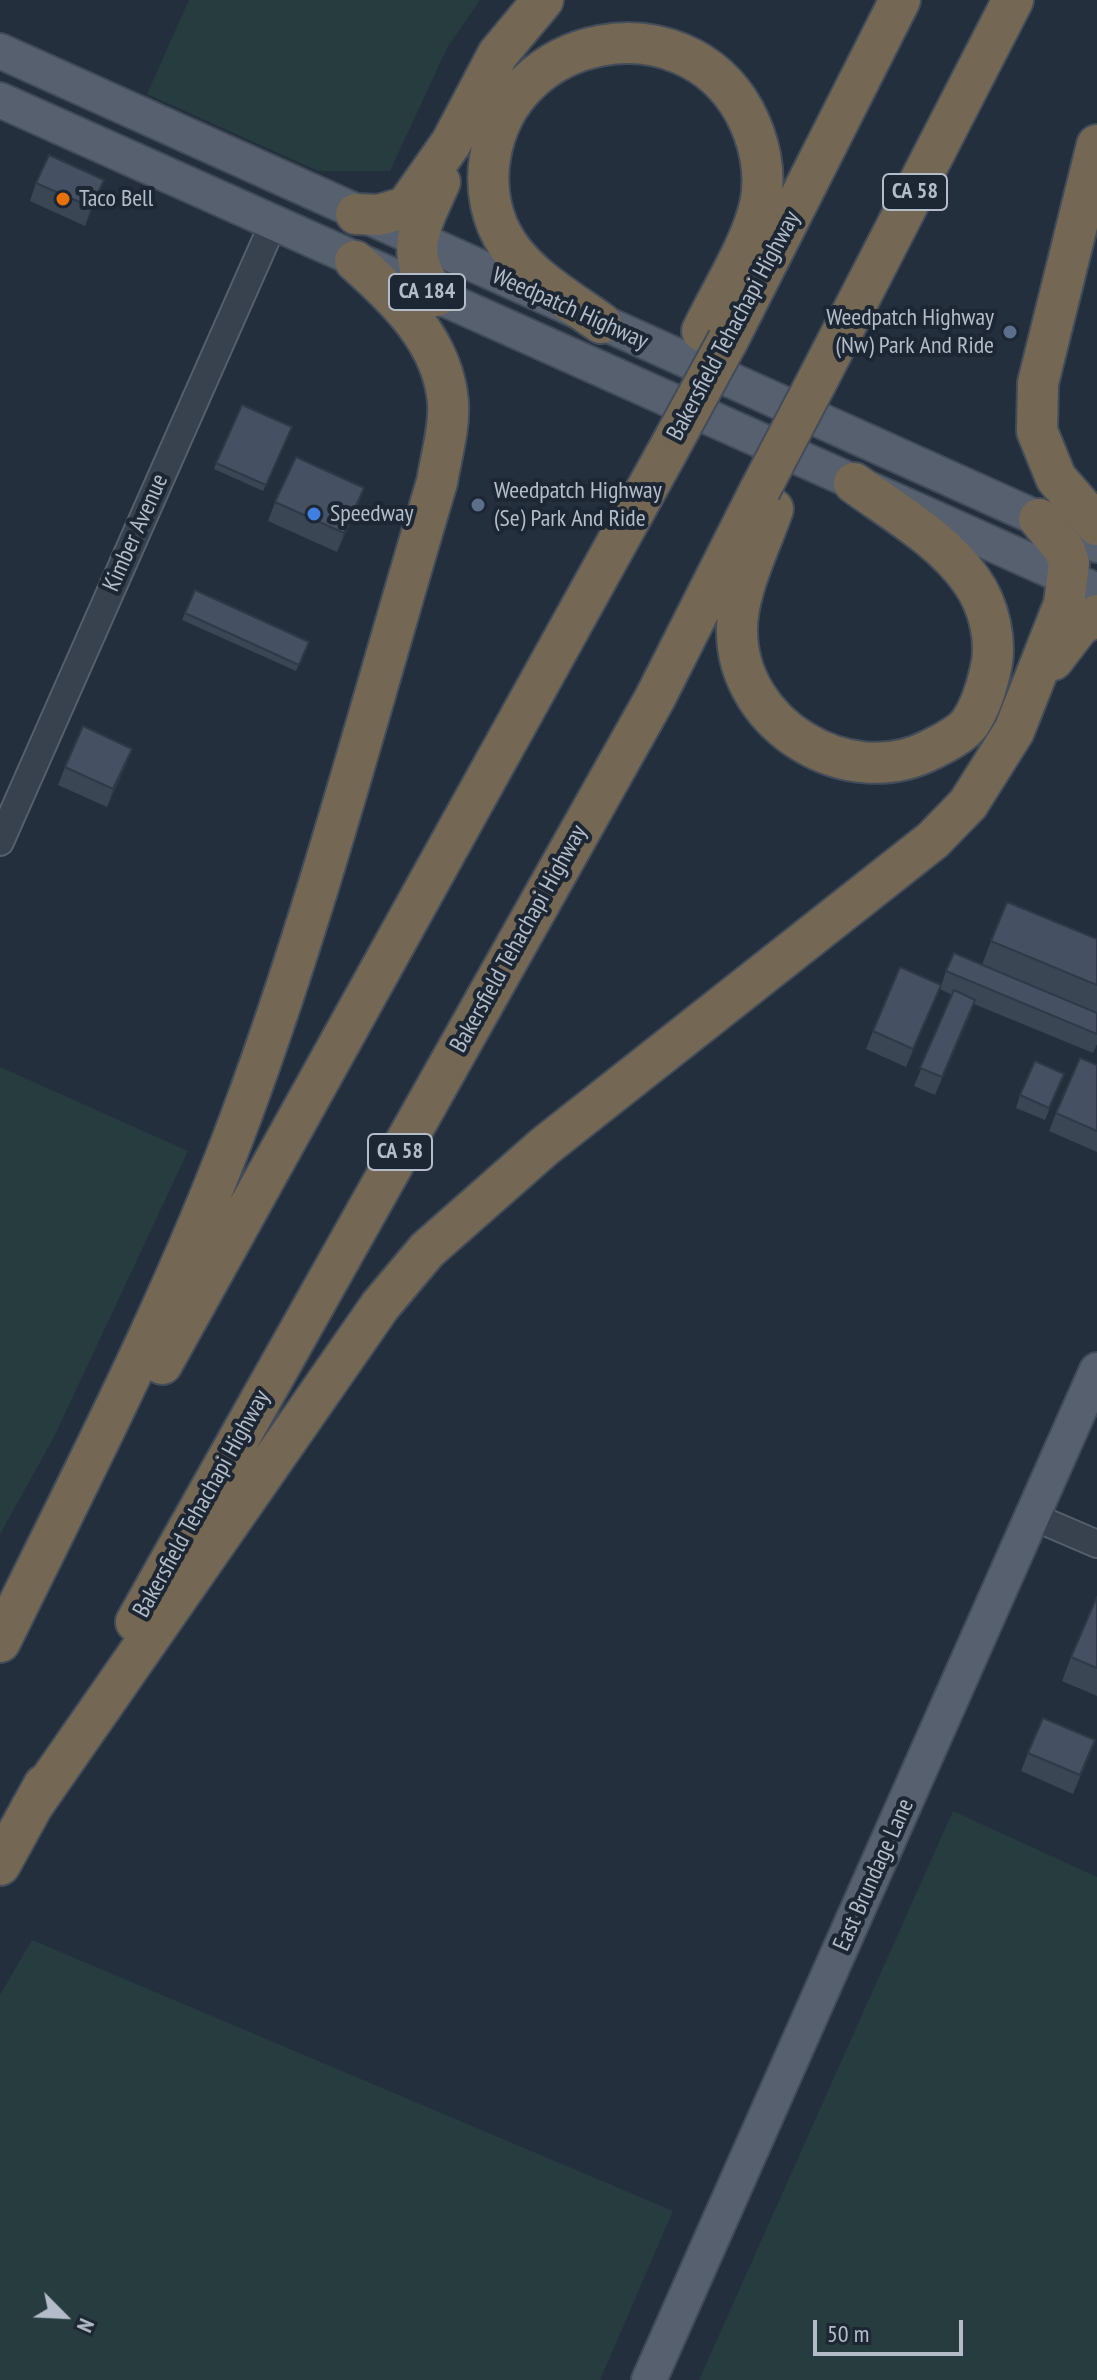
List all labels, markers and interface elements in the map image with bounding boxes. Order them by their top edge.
road number: CA 58 [883,174,947,210]
place label: Taco Bell [79,185,153,213]
marker: Taco Bell [54,190,72,208]
street label: Bakersfield Tehachapi Highway [661,206,807,446]
street label: Weedpatch Highway [488,262,652,356]
road number: CA 184 [389,274,465,310]
place label: Weedpatch Highway (Nw) Park And Ride [826,304,994,360]
marker: Weedpatch Highway (Nw) Park And Ride [1001,323,1019,341]
street label: Kimber Avenue [97,470,175,596]
place label: Weedpatch Highway (Se) Park And Ride [494,477,662,533]
marker: Weedpatch Highway (Se) Park And Ride [469,496,487,514]
place label: Speedway [330,500,414,528]
marker: Speedway [305,505,323,523]
street label: Bakersfield Tehachapi Highway [444,820,594,1058]
road number: CA 58 [368,1134,432,1170]
street label: Bakersfield Tehachapi Highway [127,1385,277,1623]
street label: East Brundage Lane [828,1794,920,1956]
north arrow [24,2276,104,2356]
scale bar [817,2304,967,2354]
text: N [71,2315,101,2337]
text: 50 m [827,2318,869,2349]

